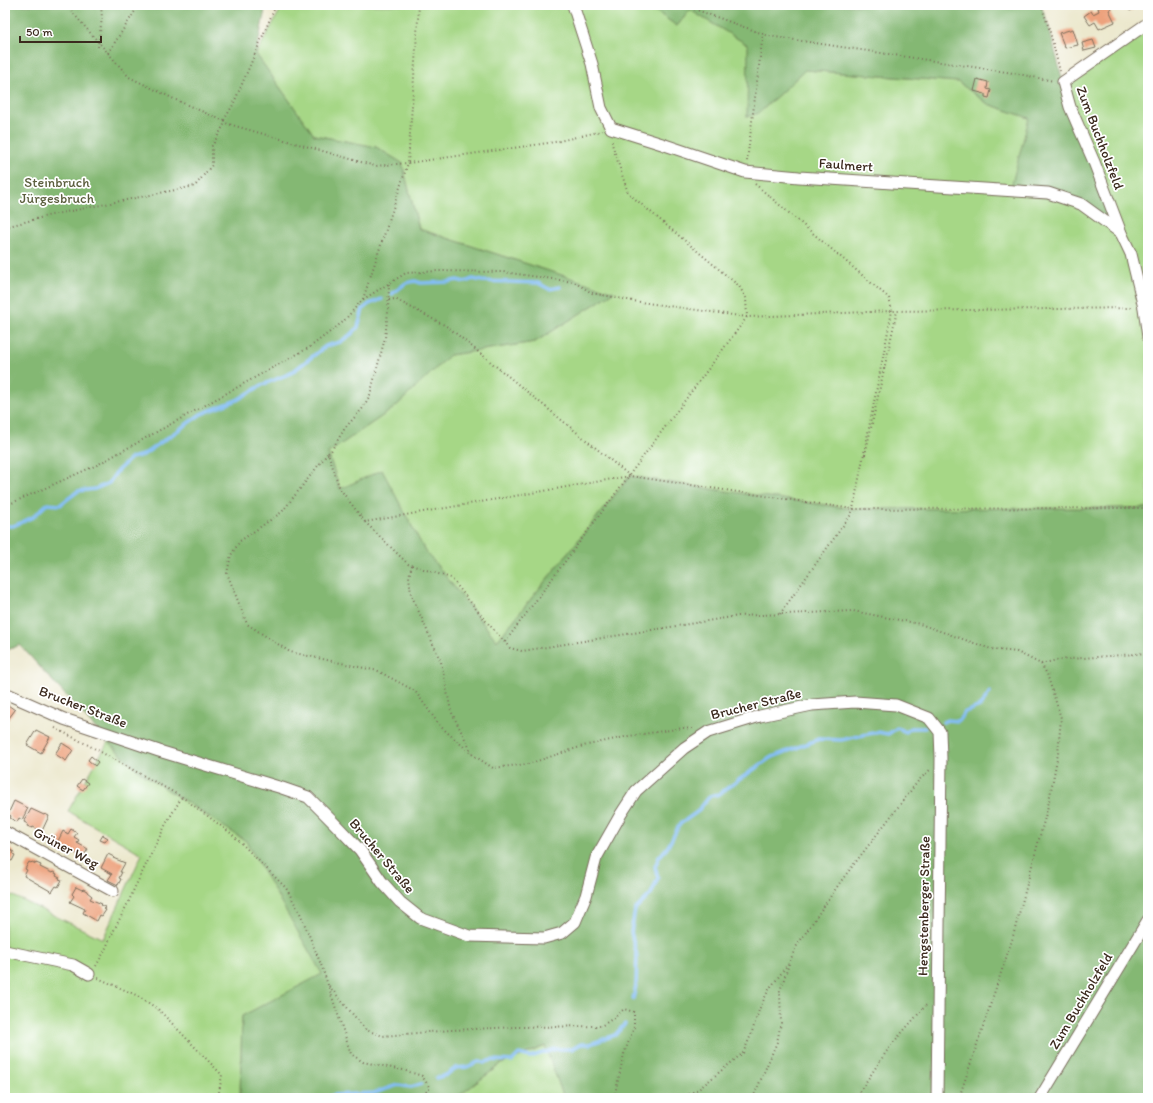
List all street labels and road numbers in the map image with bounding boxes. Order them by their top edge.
street label: Zum Buchholzfeld [1072,84,1128,192]
street label: Faulmert [818,155,874,175]
street label: Brucher Straße [37,682,130,732]
street label: Brucher Straße [709,684,803,723]
street label: Brucher Straße [346,815,419,897]
street label: Grüner Weg [30,824,102,873]
street label: Hengstenberger Straße [914,836,934,976]
street label: Zum Buchholzfeld [1046,949,1117,1052]

